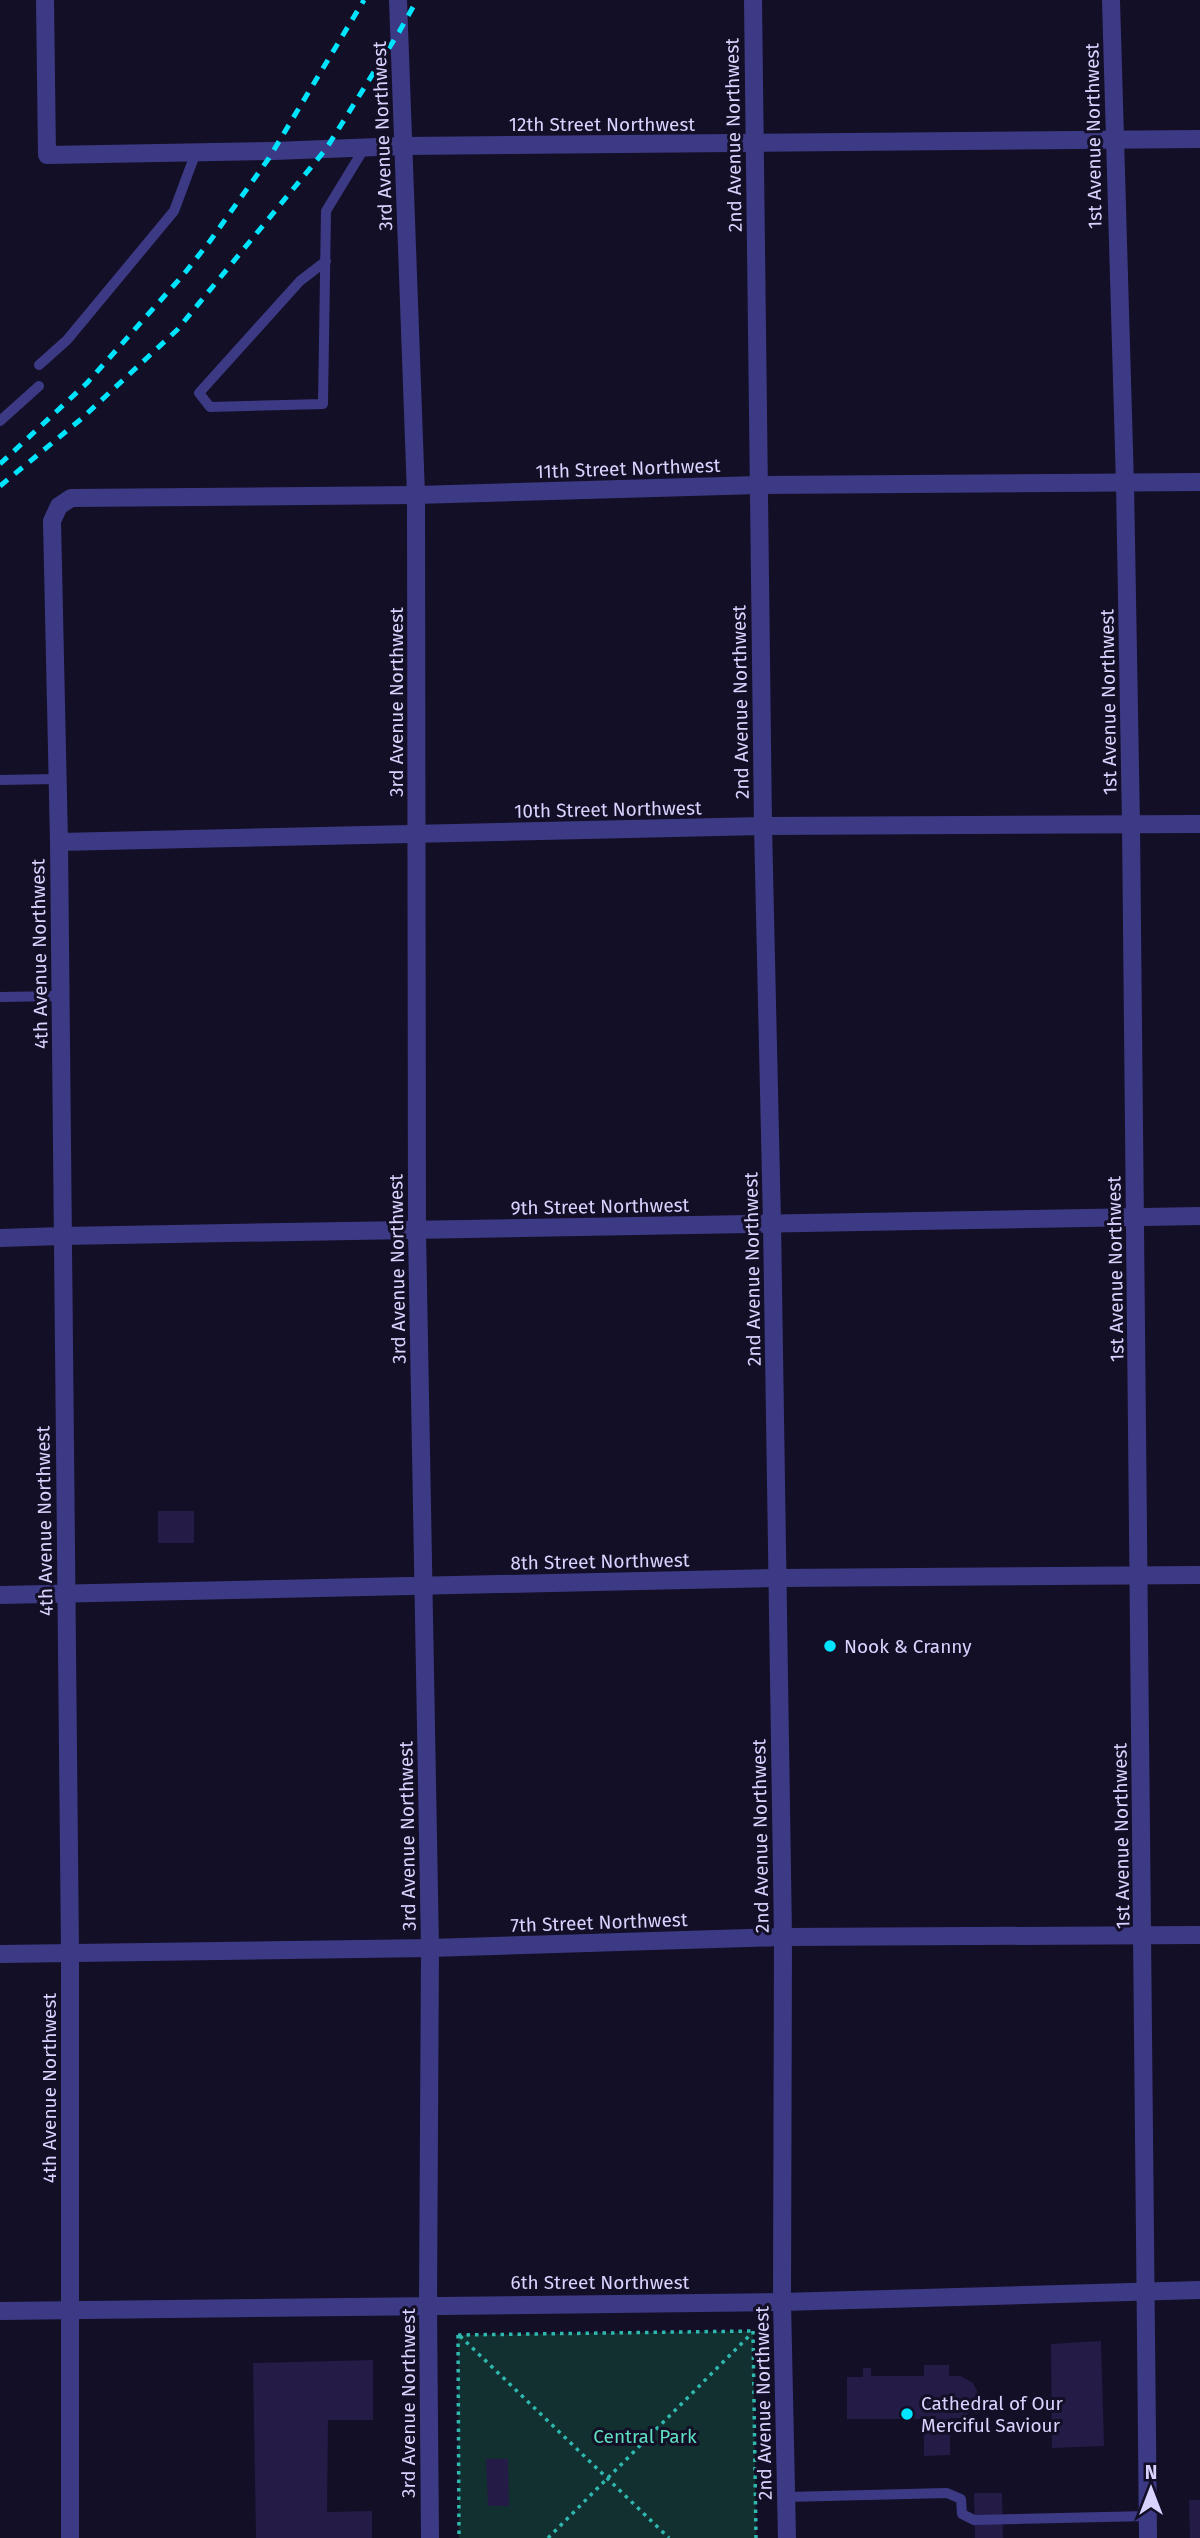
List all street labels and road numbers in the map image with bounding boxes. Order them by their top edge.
street label: 2nd Avenue Northwest [720,38,747,232]
street label: 3rd Avenue Northwest [368,41,397,231]
street label: 1st Avenue Northwest [1080,43,1107,229]
street label: 12th Street Northwest [509,113,695,136]
street label: 11th Street Northwest [535,454,721,483]
street label: 2nd Avenue Northwest [727,605,754,799]
street label: 3rd Avenue Northwest [385,607,408,797]
street label: 1st Avenue Northwest [1095,609,1122,795]
street label: 10th Street Northwest [514,796,702,823]
street label: 4th Avenue Northwest [26,858,53,1049]
street label: 2nd Avenue Northwest [739,1172,766,1366]
street label: 3rd Avenue Northwest [384,1174,411,1364]
street label: 1st Avenue Northwest [1102,1176,1129,1362]
street label: 9th Street Northwest [510,1193,690,1220]
street label: 4th Avenue Northwest [31,1425,58,1616]
street label: 8th Street Northwest [510,1548,690,1575]
street label: 2nd Avenue Northwest [747,1739,774,1933]
street label: 3rd Avenue Northwest [394,1741,421,1931]
street label: 1st Avenue Northwest [1108,1743,1135,1929]
street label: 7th Street Northwest [510,1908,688,1937]
street label: 4th Avenue Northwest [38,1993,61,2183]
street label: 6th Street Northwest [511,2271,690,2294]
street label: 2nd Avenue Northwest [750,2306,777,2500]
street label: 3rd Avenue Northwest [397,2308,420,2498]

